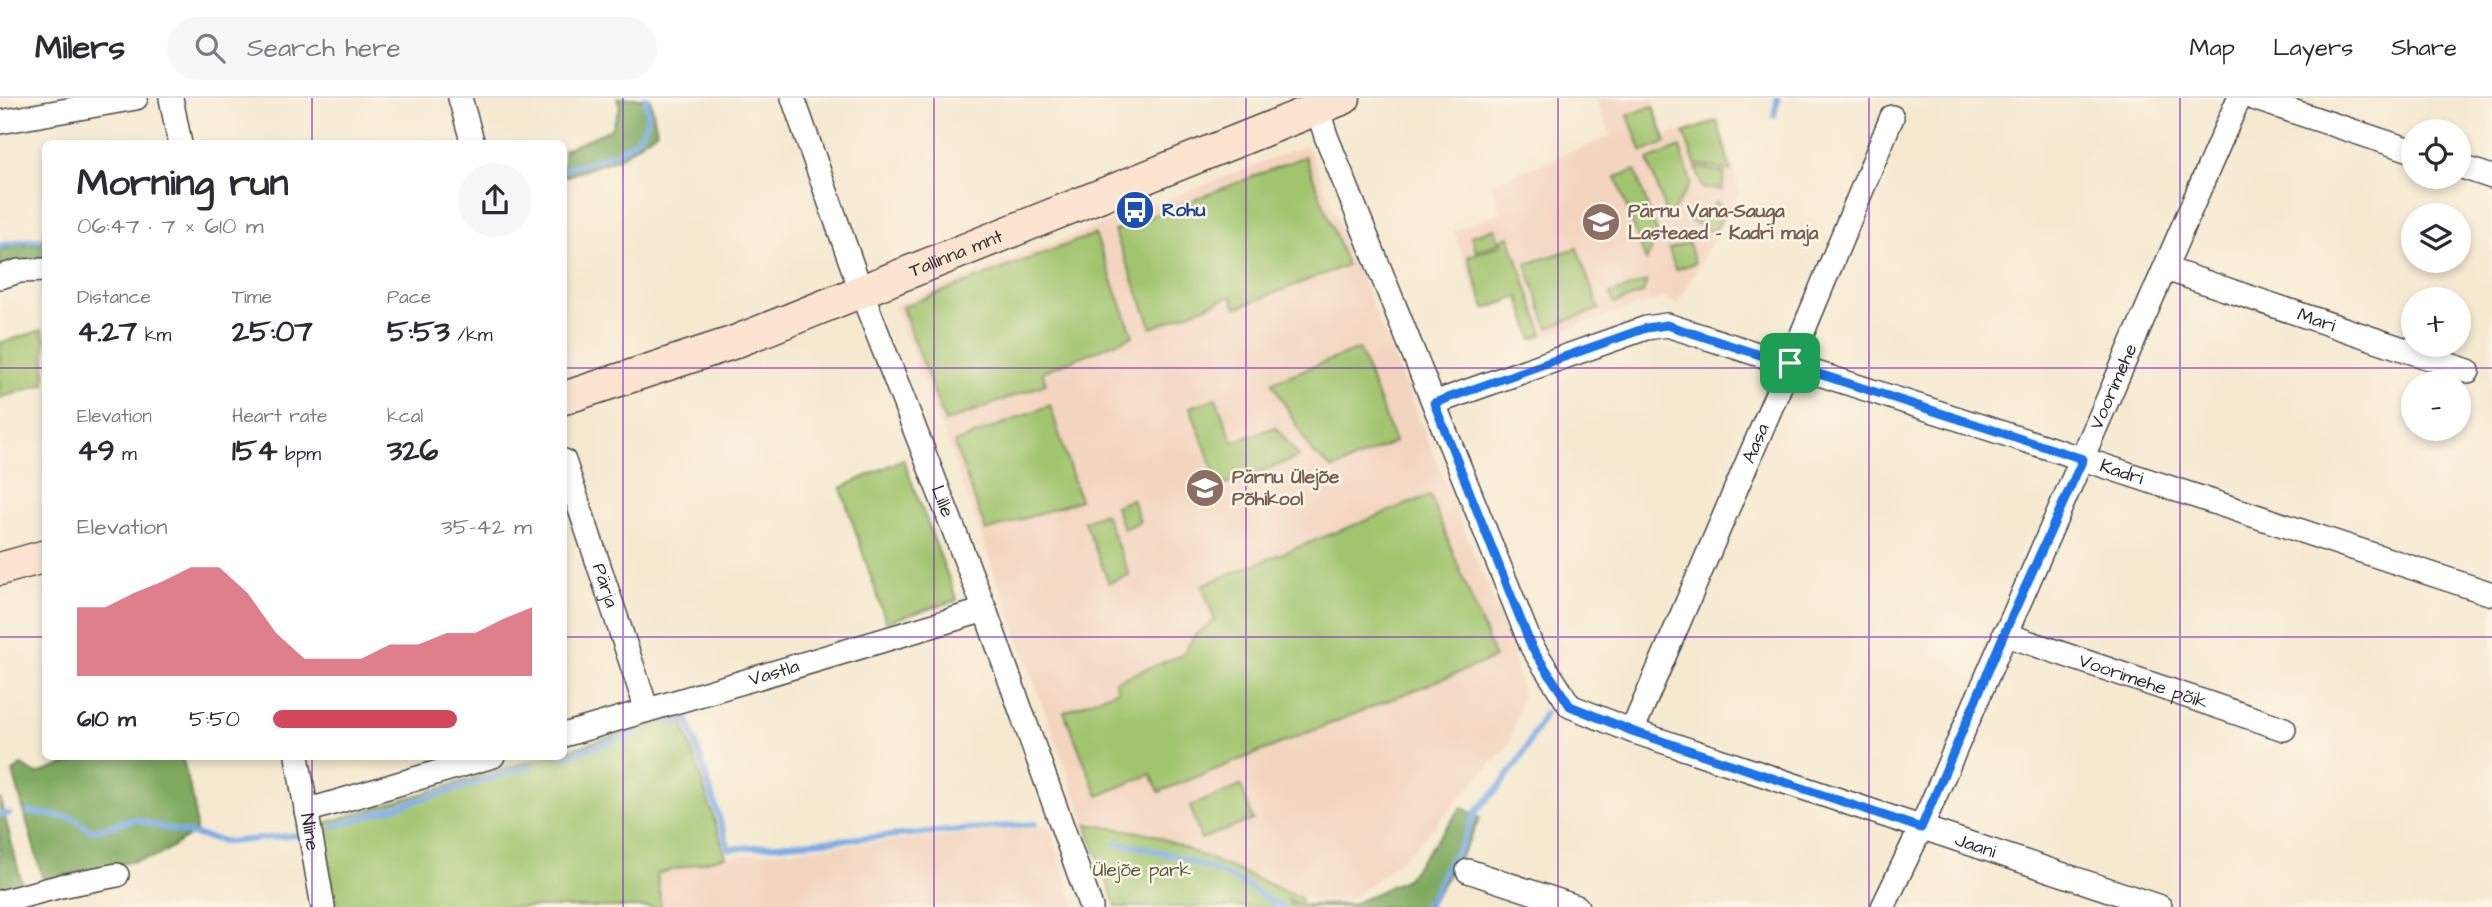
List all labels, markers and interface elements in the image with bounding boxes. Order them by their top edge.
search box [167,17,657,80]
text: Milers [35,25,125,71]
icon: search [191,29,229,67]
text: Search here [247,30,401,66]
text: Map [2190,31,2235,65]
text: Layers [2273,31,2353,65]
text: Share [2391,31,2457,65]
map controls [2401,119,2471,441]
button: locate [2401,119,2471,189]
text: Morning run [77,158,289,210]
button: share [458,163,532,237]
bus stop icon: Rohu [1114,189,1156,231]
place label: Rohu [1162,197,1206,224]
place label: Pärnu Vana-Sauga Lasteaed - Kadri maja [1628,198,1819,247]
school or university icon: Pärnu Vana-Sauga Lasteaed - Kadri maja [1580,201,1622,243]
button: layers [2401,203,2471,273]
text: 06:47 · 7 × 610 m [77,210,264,242]
street label: Tallinna mnt [905,222,1007,284]
text: Distance [77,284,151,311]
text: Time [232,284,272,311]
text: Pace [387,284,431,311]
button: + [2401,287,2471,357]
street label: Mari [2294,301,2339,339]
text: 4.27 [77,311,137,353]
text: 25:07 [232,311,313,353]
text: 5:53 [387,311,450,353]
text: km [137,322,171,349]
text: /km [450,322,492,349]
pin [1760,333,1820,393]
street label: Voorimehe [2083,339,2144,434]
icon: arrive [1771,344,1809,382]
button: − [2401,371,2471,441]
text: Elevation [77,403,152,430]
text: Heart rate [232,403,327,430]
text: kcal [387,403,423,430]
street label: Aasa [1735,419,1776,468]
text: 49 [77,430,115,472]
text: 154 [232,430,278,472]
text: 326 [387,430,438,472]
text: m [115,441,137,468]
text: bpm [278,441,321,468]
street label: Kadri [2097,452,2147,492]
place label: Pärnu Ülejõe Põhikool [1232,464,1340,513]
school or university icon: Pärnu Ülejõe Põhikool [1184,467,1226,509]
street label: Lille [924,481,961,521]
text: Elevation [77,511,168,543]
text: 35–42 m [441,511,532,543]
street label: Pärja [585,560,626,611]
street label: Voorimehe põik [2075,647,2212,716]
street label: Vastla [745,652,803,693]
text: 610 m [77,703,136,735]
text: 5:50 [189,703,240,735]
street label: Niine [294,811,327,853]
street label: Jaani [1951,826,2000,865]
park label: Ülejõe park [1093,857,1191,884]

